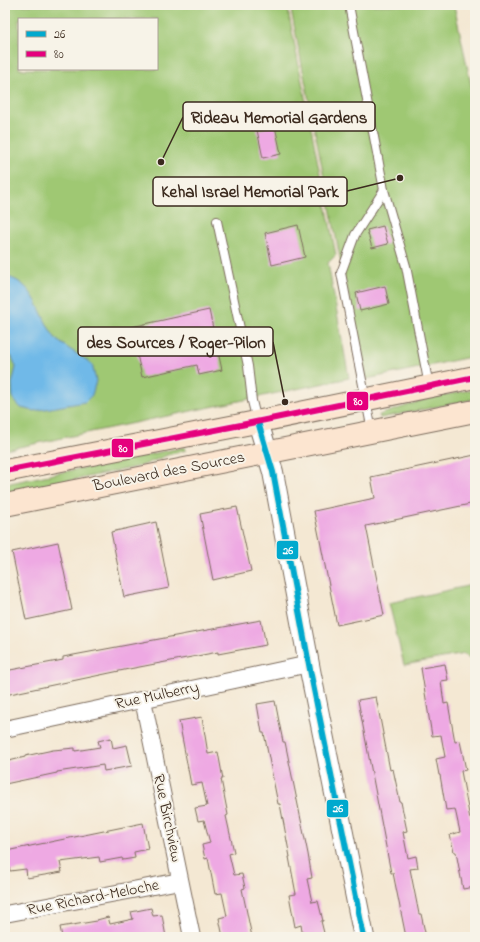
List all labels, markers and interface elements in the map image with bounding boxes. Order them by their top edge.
legend [18,18,158,70]
text: 26 [54,26,66,44]
text: 80 [54,46,64,64]
callout: Rideau Memorial Gardens [183,102,375,131]
text: Rideau Memorial Gardens [191,106,368,131]
callout: Kehal Israel Memorial Park [153,177,347,206]
text: Kehal Israel Memorial Park [161,180,339,205]
callout: des Sources / Roger-Pilon [78,327,273,356]
text: des Sources / Roger-Pilon [86,331,266,358]
line badge: 80 [346,391,369,411]
text: 80 [353,394,363,410]
line badge: 80 [111,438,134,458]
text: 80 [118,441,128,457]
street label: Boulevard des Sources [90,446,247,499]
line badge: 26 [276,540,299,560]
text: 26 [282,543,293,559]
street label: Rue Mulberry [113,675,201,717]
street label: Rue Birchview [146,772,188,864]
line badge: 26 [326,799,349,818]
text: 26 [332,801,343,817]
street label: Rue Richard-Meloche [25,873,162,923]

